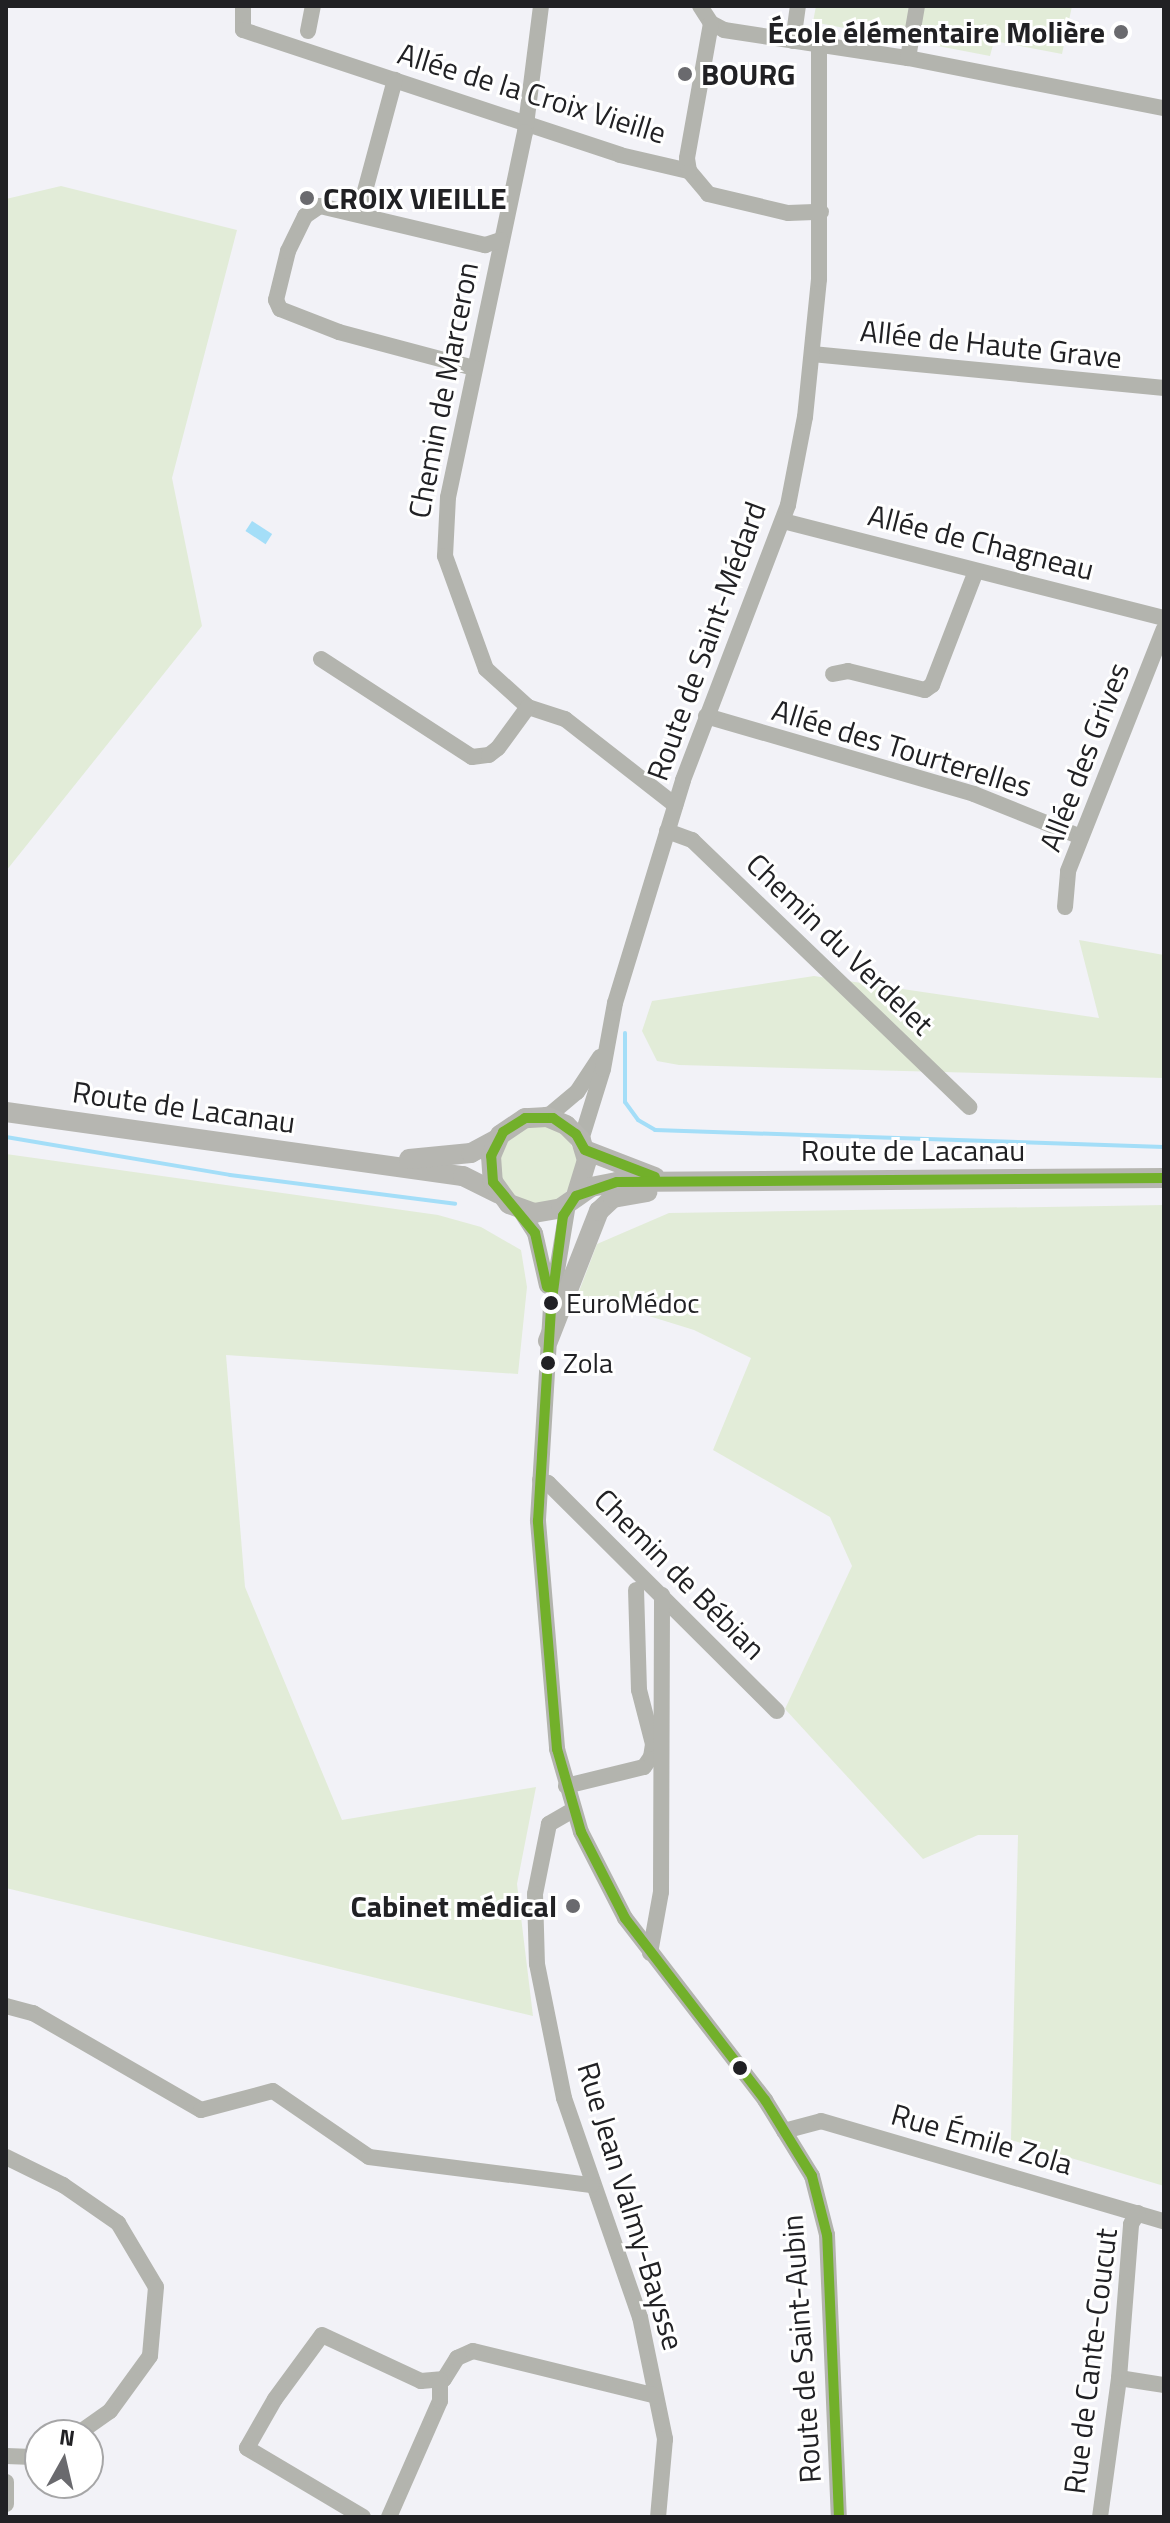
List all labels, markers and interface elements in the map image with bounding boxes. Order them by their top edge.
place label: École élémentaire Molière [767,14,1105,50]
marker: École élémentaire Molière [1112,23,1130,41]
street label: Allée de la Croix Vieille [394,35,670,151]
place label: BOURG [701,56,795,92]
marker: BOURG [676,65,694,83]
place label: CROIX VIEILLE [323,180,507,216]
marker: CROIX VIEILLE [298,189,316,207]
street label: Chemin de Marceron [401,259,485,521]
street label: Allée de Haute Grave [858,312,1124,376]
street label: Route de Saint-Médard [639,497,773,785]
street label: Allée de Chagneau [864,497,1098,587]
street label: Allée des Grives [1032,658,1136,856]
street label: Allée des Tourterelles [768,691,1036,805]
street label: Chemin du Verdelet [739,846,941,1042]
street label: Route de Lacanau [70,1074,298,1140]
street label: Route de Lacanau [801,1132,1025,1168]
place label: EuroMédoc [566,1286,700,1320]
marker: EuroMédoc [543,1295,559,1311]
place label: Zola [563,1346,613,1380]
marker: Zola [540,1355,556,1371]
street label: Chemin de Bébian [587,1481,773,1667]
place label: Cabinet médical [350,1888,557,1924]
marker: Cabinet médical [564,1897,582,1915]
street label: Rue Jean Valmy-Baysse [570,2058,692,2354]
unlabelled marker [732,2060,748,2076]
street label: Rue Émile Zola [887,2096,1077,2182]
street label: Route de Saint-Aubin [774,2214,828,2484]
street label: Rue de Cante-Coucut [1056,2226,1124,2496]
north arrow [24,2419,104,2499]
text: N [57,2419,77,2455]

